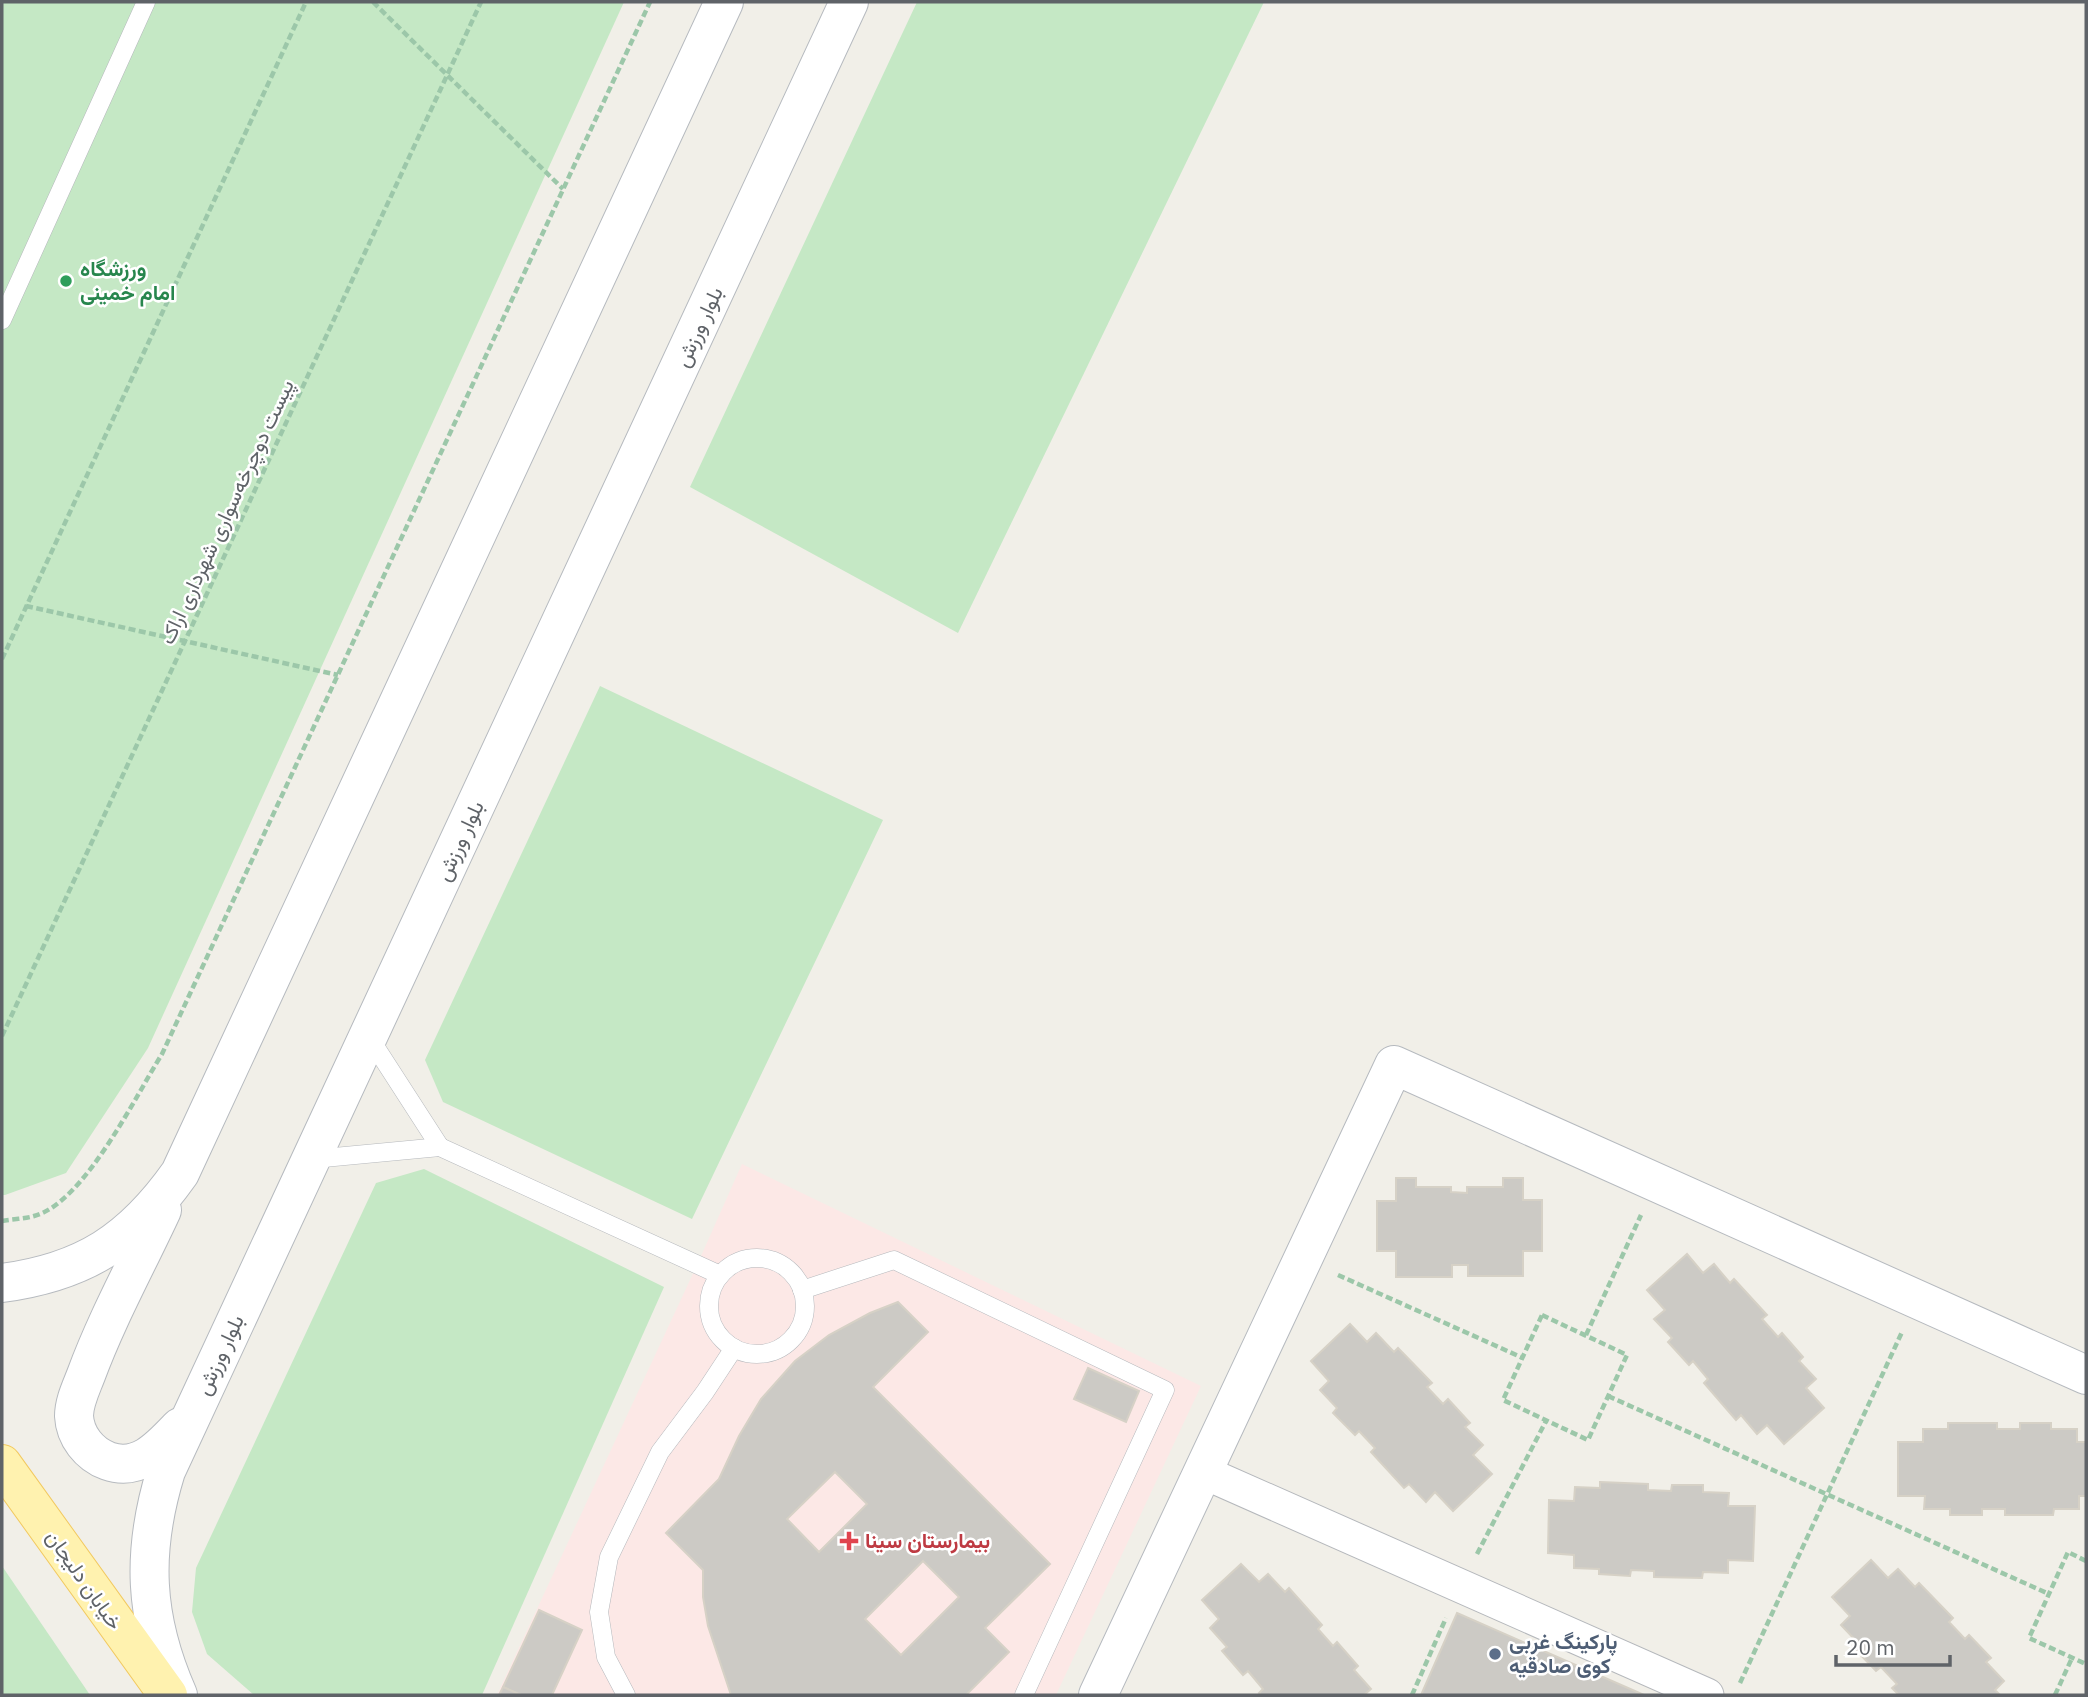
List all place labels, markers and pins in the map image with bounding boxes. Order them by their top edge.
place label: ورزشگاه امام خمینی [80,254,175,307]
marker: ورزشگاه امام خمینی [58,273,74,289]
place label: بیمارستان سینا [865,1526,990,1554]
marker: بیمارستان سینا [839,1531,859,1551]
place label: پارکینگ غربی کوی صادقیه [1509,1627,1618,1679]
marker: پارکینگ غربی کوی صادقیه [1487,1646,1503,1662]

